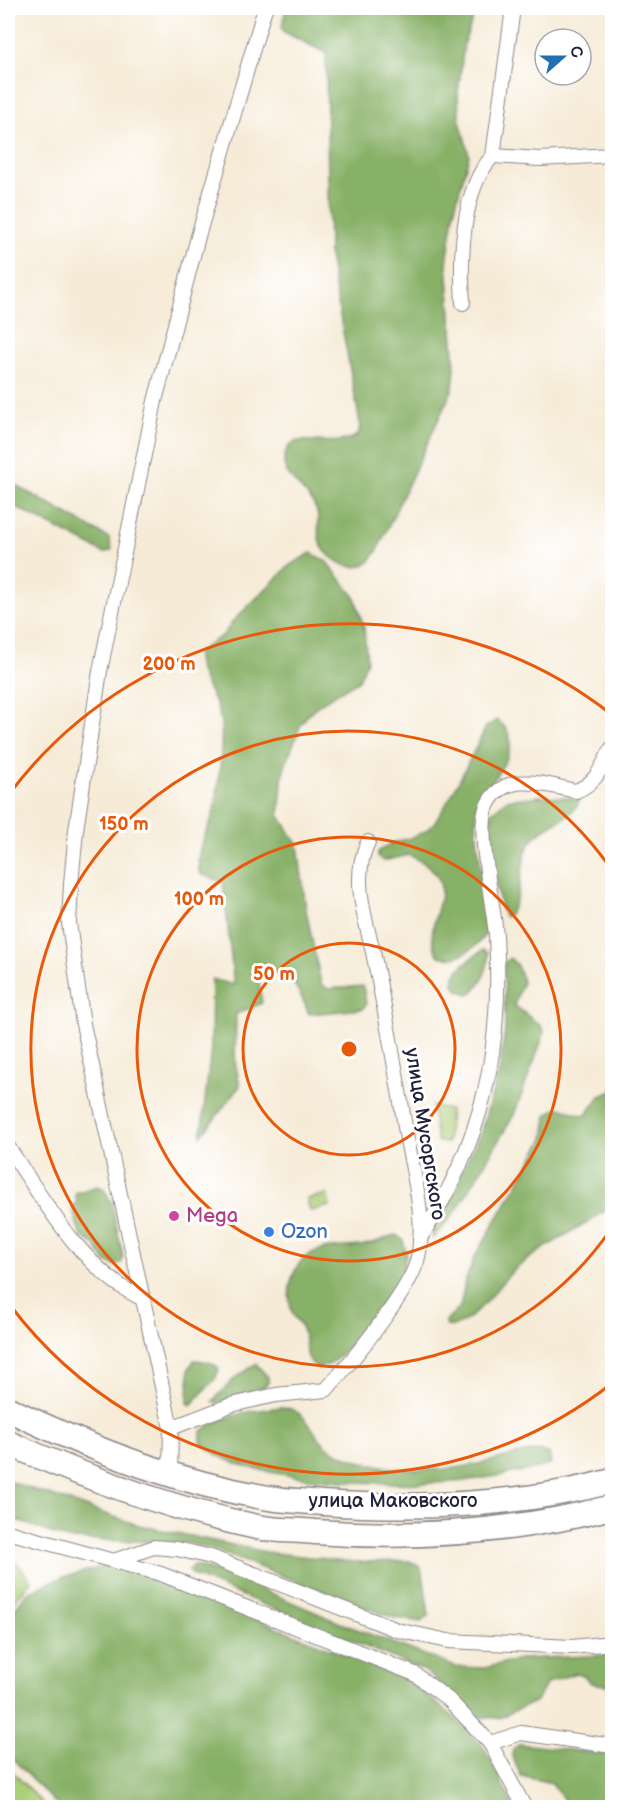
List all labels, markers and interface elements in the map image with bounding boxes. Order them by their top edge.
north arrow [533,27,593,87]
text: С [565,44,586,61]
text: 200 m [142,654,196,675]
text: 150 m [99,814,149,835]
text: 100 m [174,889,224,910]
text: 50 m [253,964,295,985]
centre of rings [339,1039,359,1059]
street label: улица Мусоргского [400,1046,450,1222]
place label: Mega [186,1204,238,1228]
marker: Mega [167,1209,181,1223]
place label: Ozon [281,1220,328,1244]
marker: Ozon [262,1225,276,1239]
street label: улица Маковского [309,1489,477,1513]

